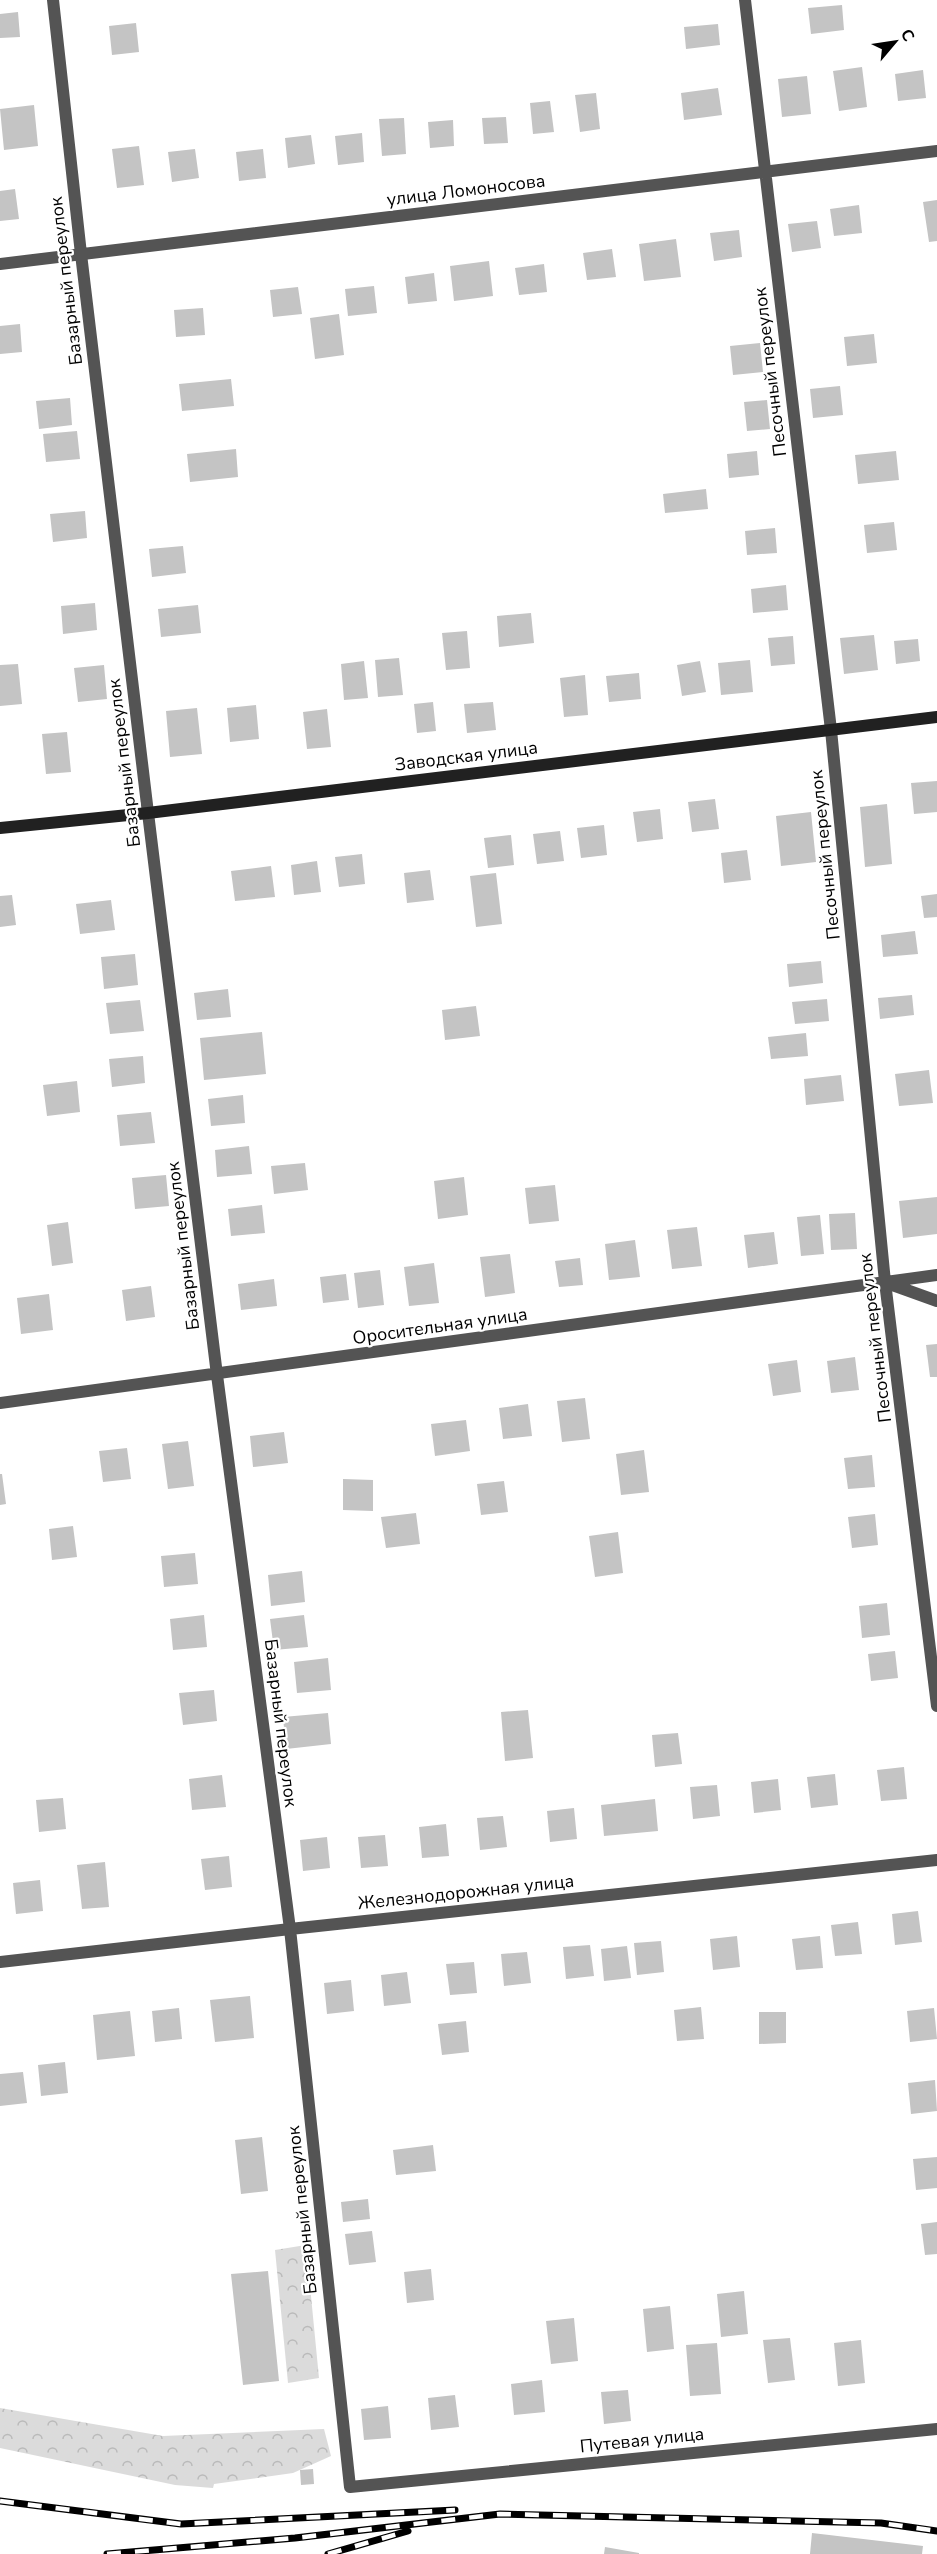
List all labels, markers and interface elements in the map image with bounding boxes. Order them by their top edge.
north arrow [865,12,925,72]
text: С [895,25,920,45]
street label: улица Ломоносова [385,168,547,212]
street label: Базарный переулок [44,195,88,366]
street label: Песочный переулок [748,285,792,458]
street label: Базарный переулок [102,677,146,848]
street label: Заводская улица [393,735,539,777]
street label: Песочный переулок [804,769,846,941]
street label: Базарный переулок [161,1160,205,1331]
street label: Песочный переулок [853,1251,897,1424]
street label: Оросительная улица [351,1302,529,1350]
street label: Базарный переулок [259,1638,303,1809]
street label: Железнодорожная улица [357,1869,575,1915]
street label: Базарный переулок [281,2124,323,2295]
street label: Путевая улица [579,2422,705,2458]

